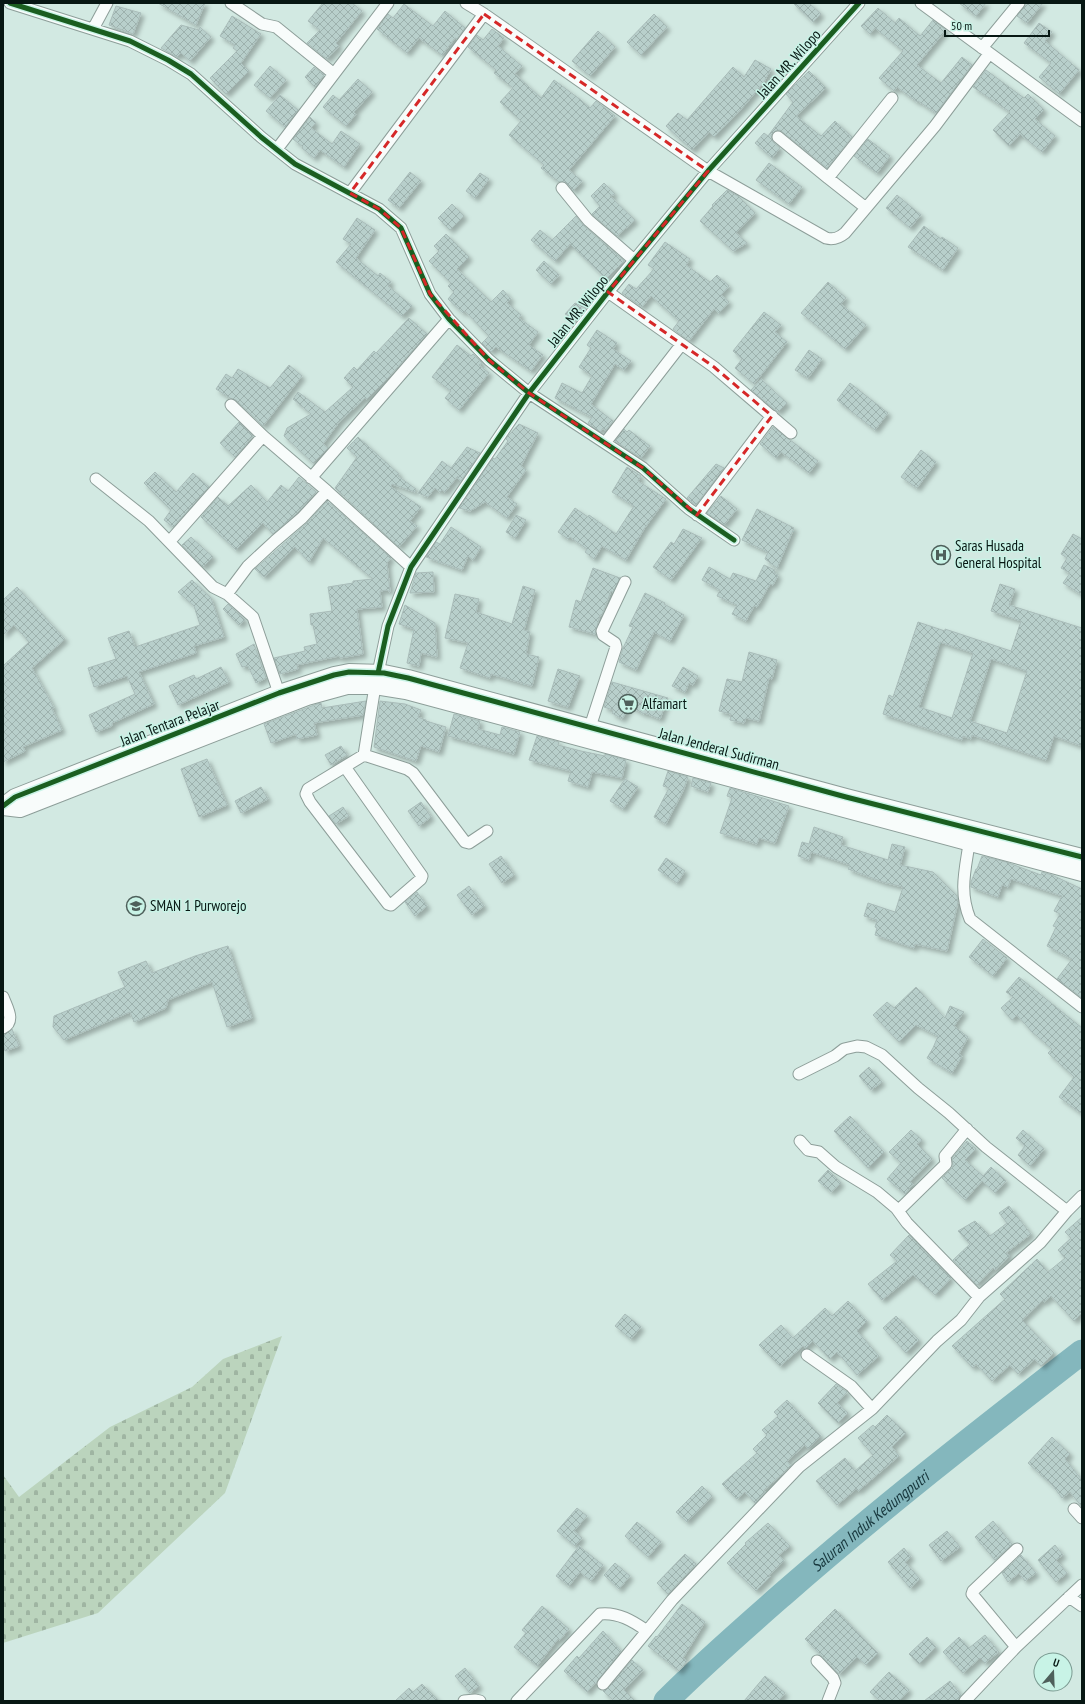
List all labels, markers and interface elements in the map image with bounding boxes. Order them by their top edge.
scale bar [945,12,1049,38]
text: 50 m [951,18,972,33]
street label: Jalan MR. Wilopo [752,25,825,103]
street label: Jalan MR. Wilopo [542,271,612,351]
place label: Saras Husada General Hospital [955,536,1042,572]
hospital icon: Saras Husada General Hospital [930,544,952,566]
supermarket icon: Alfamart [617,693,639,715]
street label: Jalan Tentara Pelajar [116,694,223,751]
place label: Alfamart [642,694,687,713]
street label: Jalan Jenderal Sudirman [656,723,781,774]
school or university icon: SMAN 1 Purworejo [125,895,147,917]
place label: SMAN 1 Purworejo [150,896,246,915]
water label: Saluran Induk Kedungputri [807,1465,935,1576]
north arrow [1033,1652,1073,1692]
text: U [1051,1655,1062,1670]

